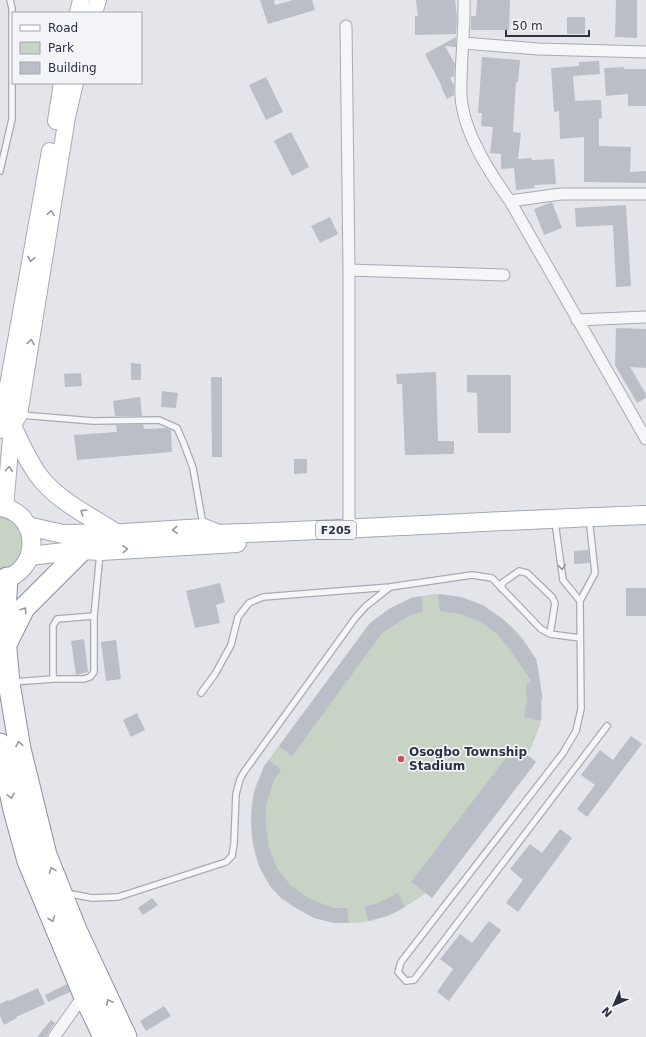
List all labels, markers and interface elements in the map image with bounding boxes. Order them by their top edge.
legend [12,12,142,84]
scale bar [506,12,589,38]
text: 50 m [512,19,543,33]
text: Road [48,21,78,35]
text: Park [48,41,74,55]
text: Building [48,61,97,75]
one-way arrow [46,210,55,217]
one-way arrow [27,256,35,262]
one-way arrow [26,339,34,345]
one-way arrow [4,466,13,472]
one-way arrow [80,509,87,517]
road number: F205 [316,521,356,539]
one-way arrow [172,525,178,534]
one-way arrow [122,545,128,554]
one-way arrow [557,564,566,570]
one-way arrow [19,607,26,614]
one-way arrow [15,741,24,747]
place label: Osogbo Township Stadium [409,745,527,773]
marker: Osogbo Township Stadium [396,754,406,764]
one-way arrow [7,793,15,799]
one-way arrow [48,866,56,873]
one-way arrow [47,914,55,922]
north arrow [594,985,634,1025]
one-way arrow [106,998,114,1006]
text: N [599,1004,615,1020]

